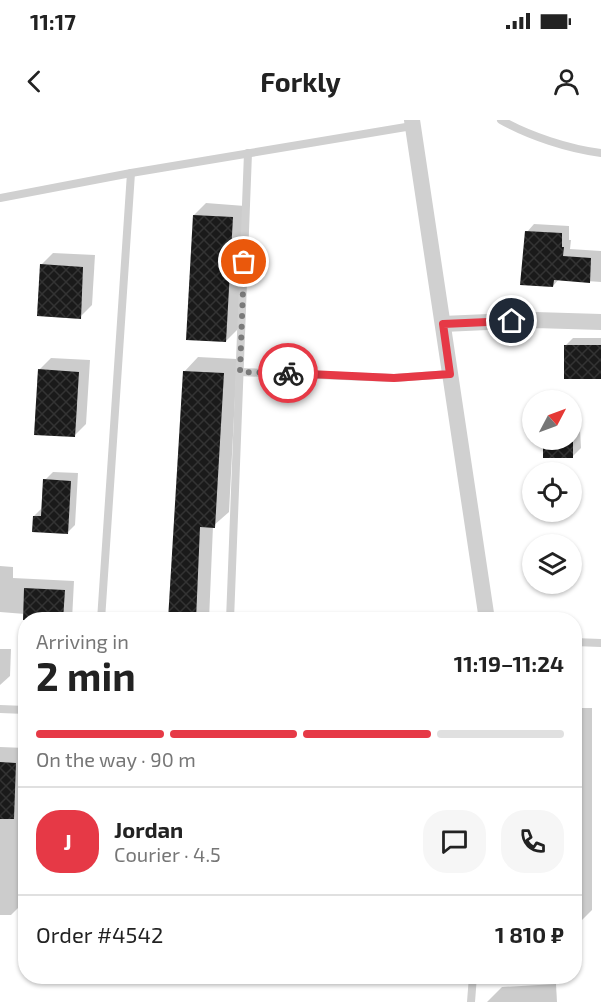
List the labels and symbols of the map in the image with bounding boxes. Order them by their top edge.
pin [218,236,269,287]
pin [486,295,537,346]
courier [258,343,318,403]
north arrow [522,390,582,450]

